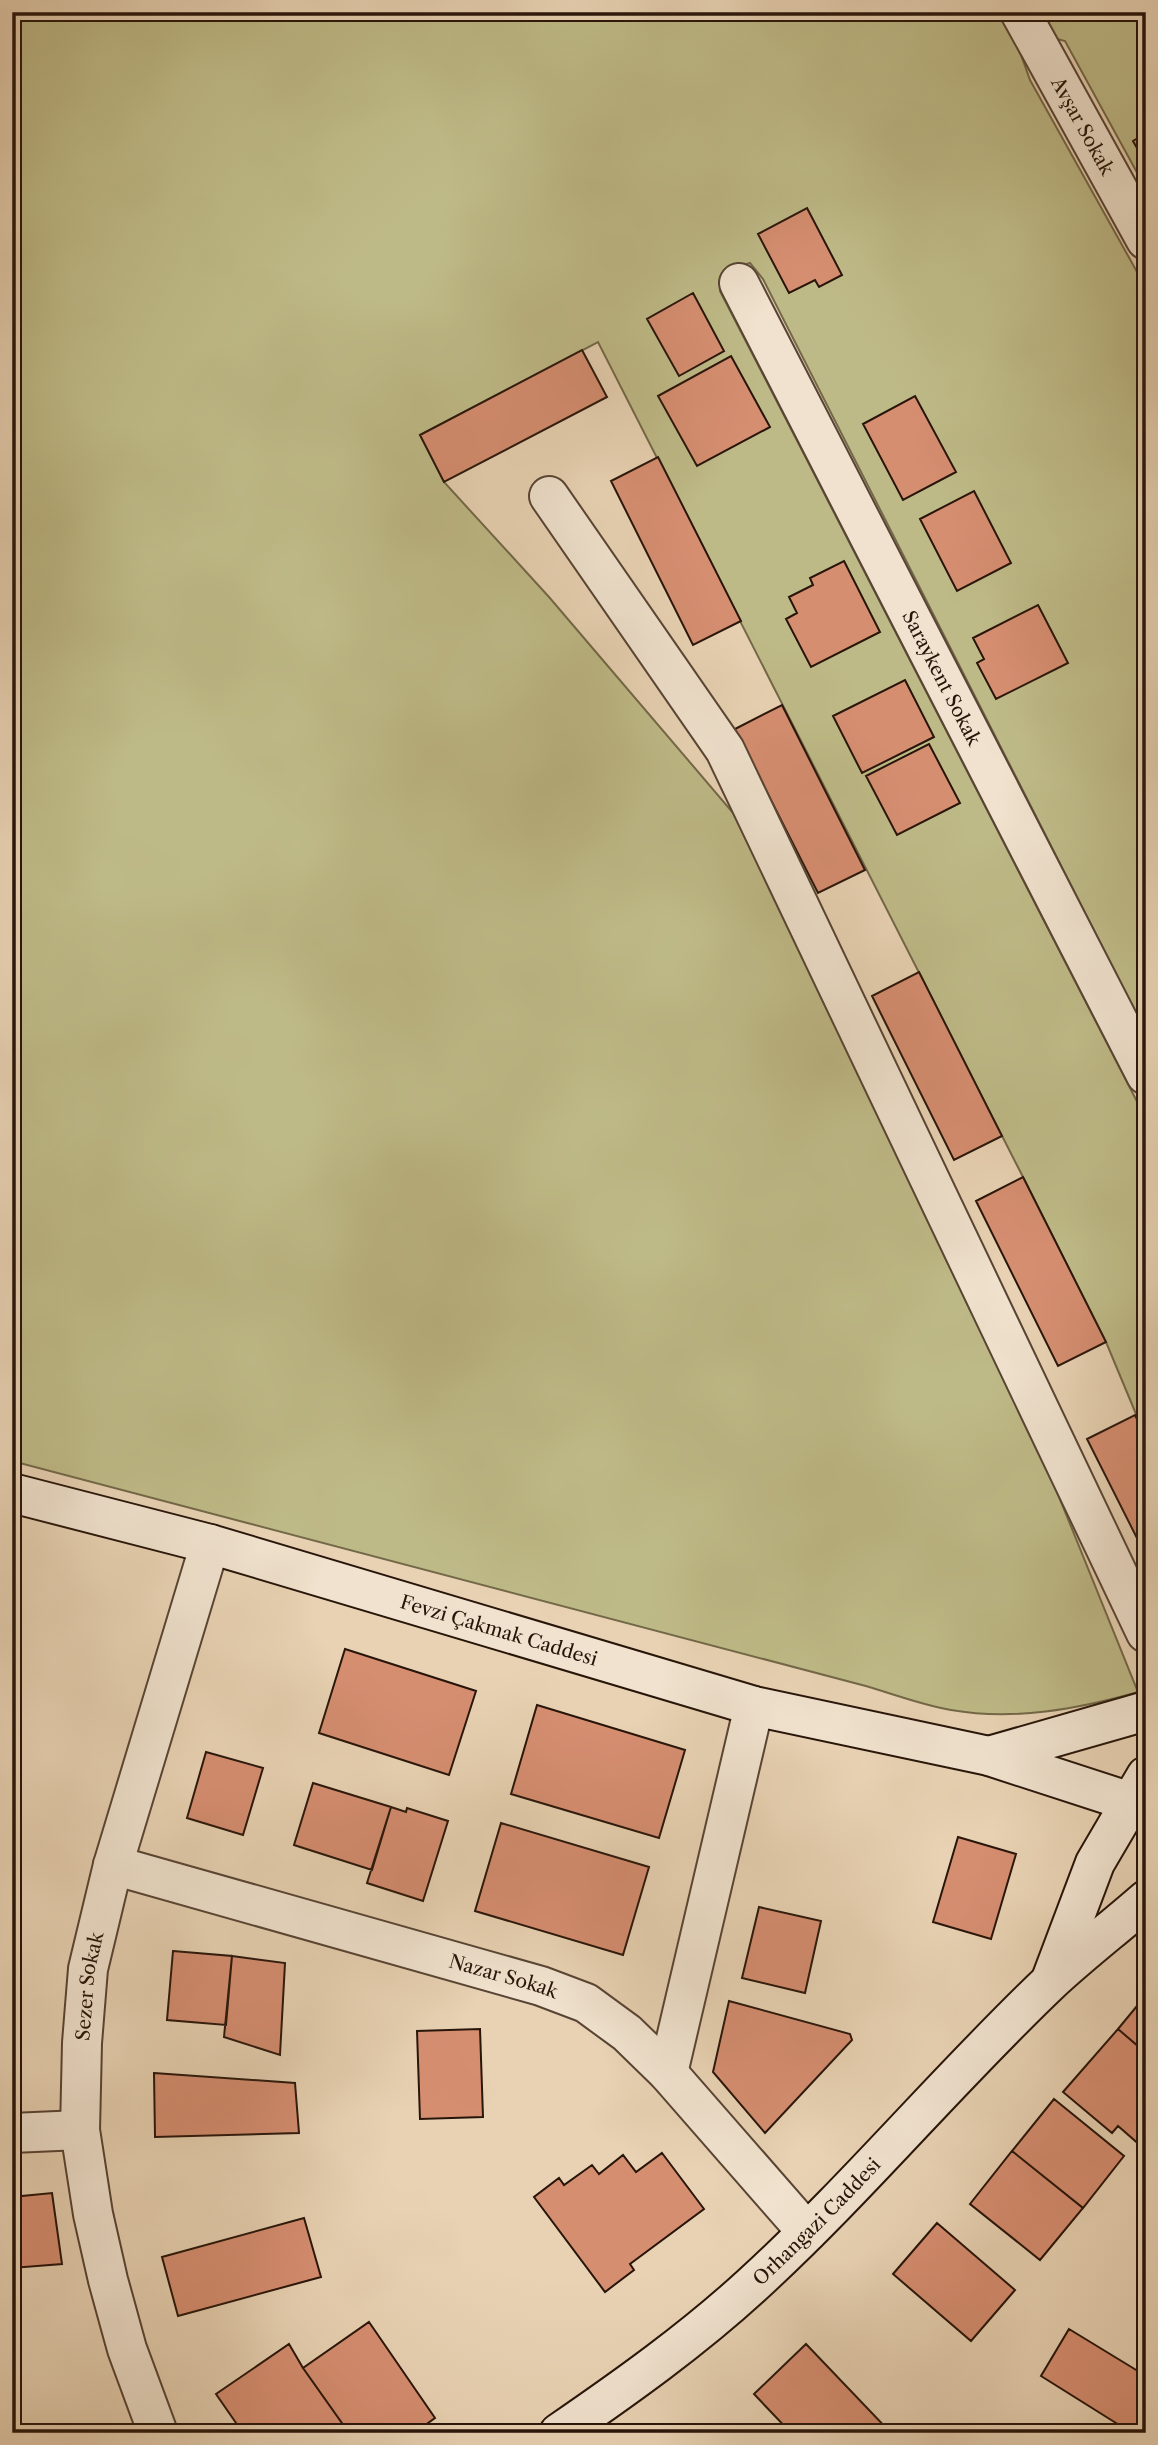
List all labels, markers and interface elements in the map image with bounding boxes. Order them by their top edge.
street label: Avşar Sokak [1046,72,1119,180]
street label: Saraykent Sokak [897,607,986,750]
street label: Fevzi Çakmak Caddesi [398,1590,600,1671]
street label: Sezer Sokak [71,1929,109,2042]
street label: Nazar Sokak [446,1950,562,2004]
street label: Orhangazi Caddesi [748,2153,886,2290]

